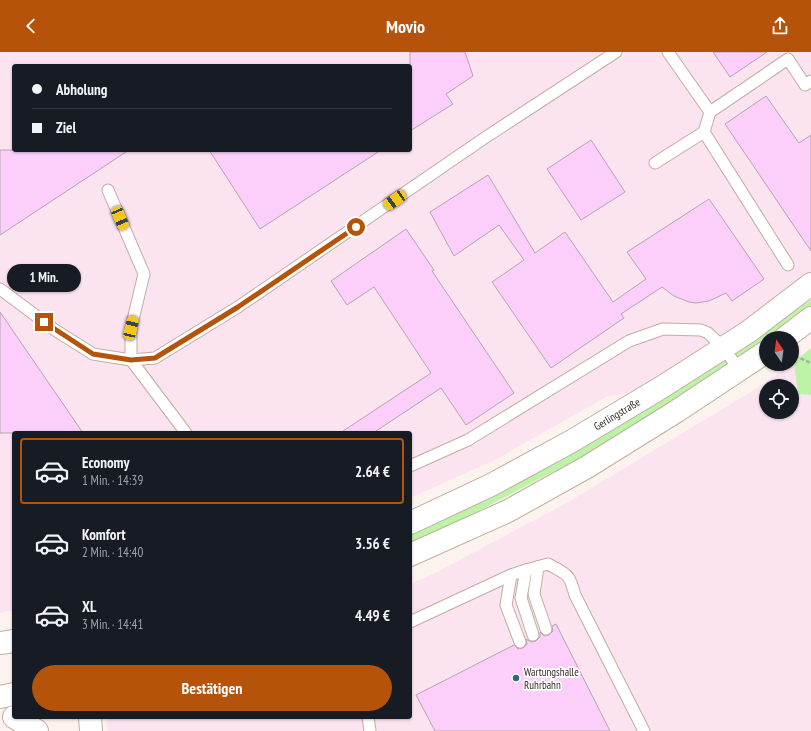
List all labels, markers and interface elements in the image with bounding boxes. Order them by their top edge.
icon: back [20,15,42,37]
text: Movio [386,15,425,38]
icon: share [769,15,791,37]
text: Abholung [56,80,107,99]
text: Ziel [56,118,76,137]
car [382,188,408,212]
car [110,205,130,231]
route start [347,218,365,236]
callout: 1 Min. [7,264,81,292]
text: 1 Min. [29,269,59,286]
route end [35,313,53,331]
car [122,315,140,341]
north arrow [759,331,799,371]
map controls [759,331,799,419]
button: locate [759,379,799,419]
street label: Gerlingstraße [591,395,643,433]
icon: car [34,453,70,489]
text: Economy [82,453,130,472]
text: 2.64 € [355,462,390,481]
text: 1 Min. · 14:39 [82,472,143,489]
icon: car [34,525,70,561]
text: Komfort [82,525,126,544]
text: 3.56 € [355,534,390,553]
text: 2 Min. · 14:40 [82,544,143,561]
icon: car [34,597,70,633]
text: XL [82,597,96,616]
text: 4.49 € [355,606,390,625]
text: 3 Min. · 14:41 [82,616,143,633]
button: Bestätigen [32,665,392,711]
place label: Wartungshalle Ruhrbahn [524,665,579,692]
marker: Wartungshalle Ruhrbahn [511,673,521,683]

